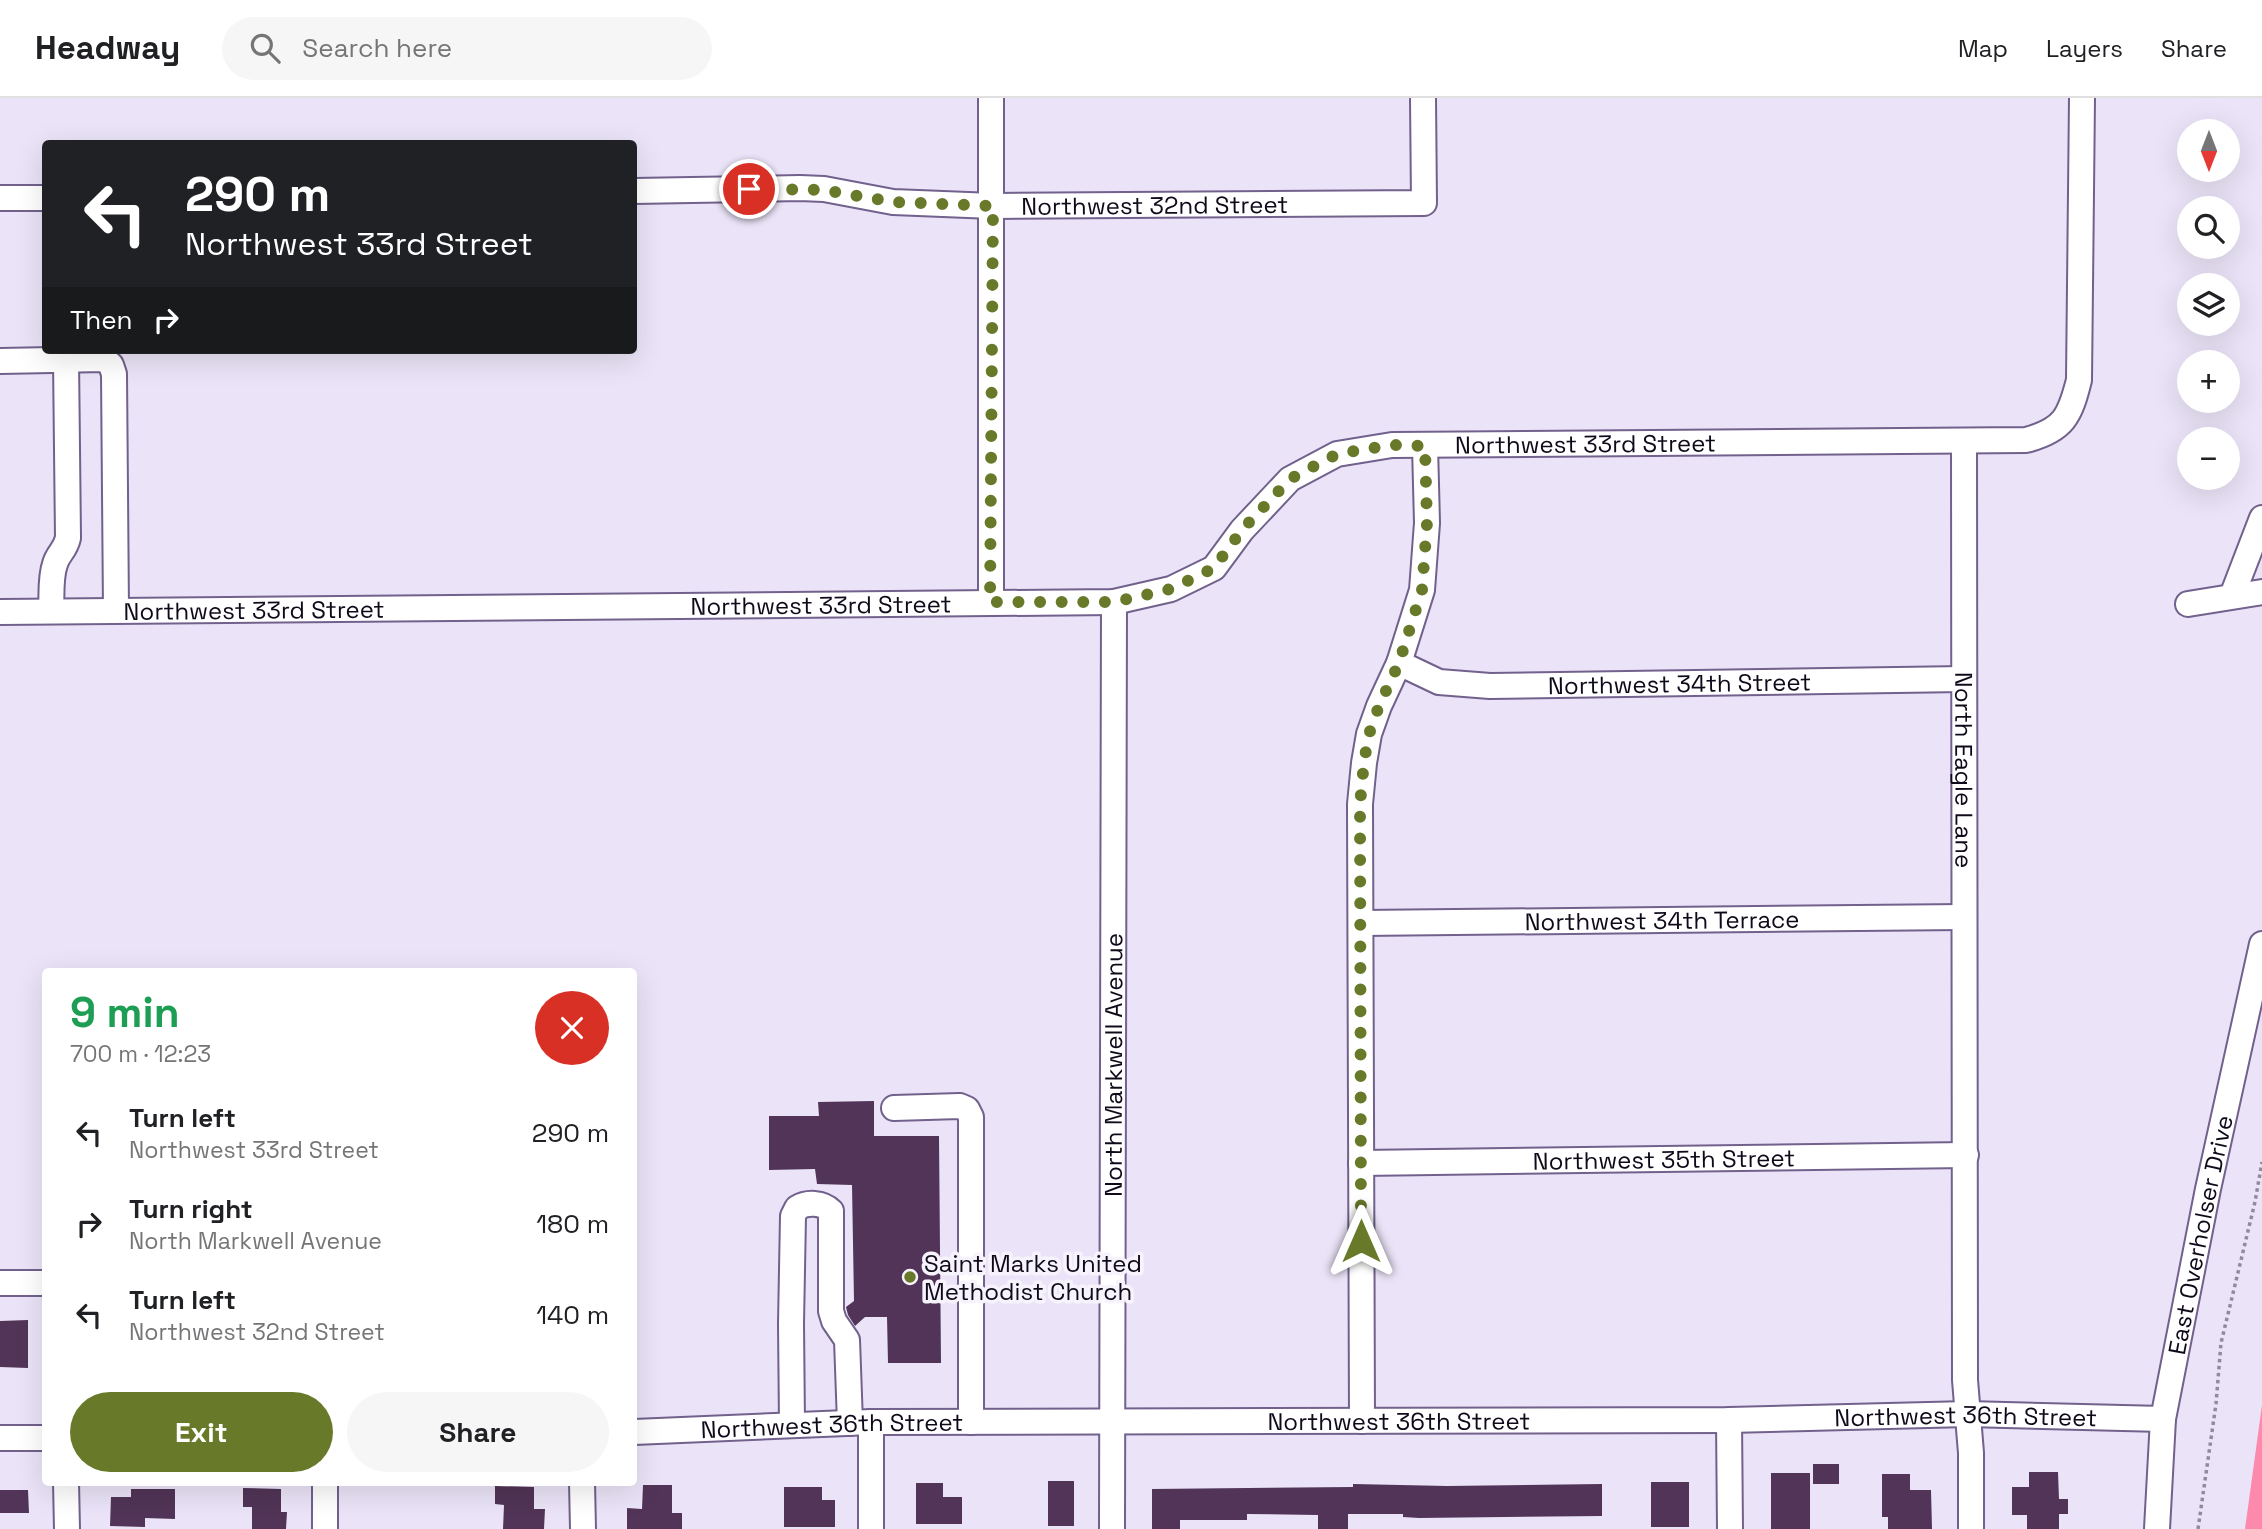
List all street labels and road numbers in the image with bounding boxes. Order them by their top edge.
street label: Northwest 32nd Street [1021,188,1288,221]
street label: Northwest 33rd Street [1455,427,1716,460]
street label: Northwest 33rd Street [690,588,952,621]
street label: Northwest 33rd Street [123,593,385,626]
street label: Northwest 34th Street [1548,666,1811,701]
street label: North Eagle Lane [1949,672,1980,868]
street label: Northwest 34th Terrace [1524,903,1800,937]
street label: North Markwell Avenue [1097,933,1129,1197]
street label: East Overholser Drive [2160,1112,2239,1357]
street label: Northwest 35th Street [1533,1142,1795,1176]
street label: Northwest 36th Street [1834,1398,2097,1433]
street label: Northwest 36th Street [1267,1405,1530,1437]
street label: Northwest 36th Street [700,1406,963,1445]

